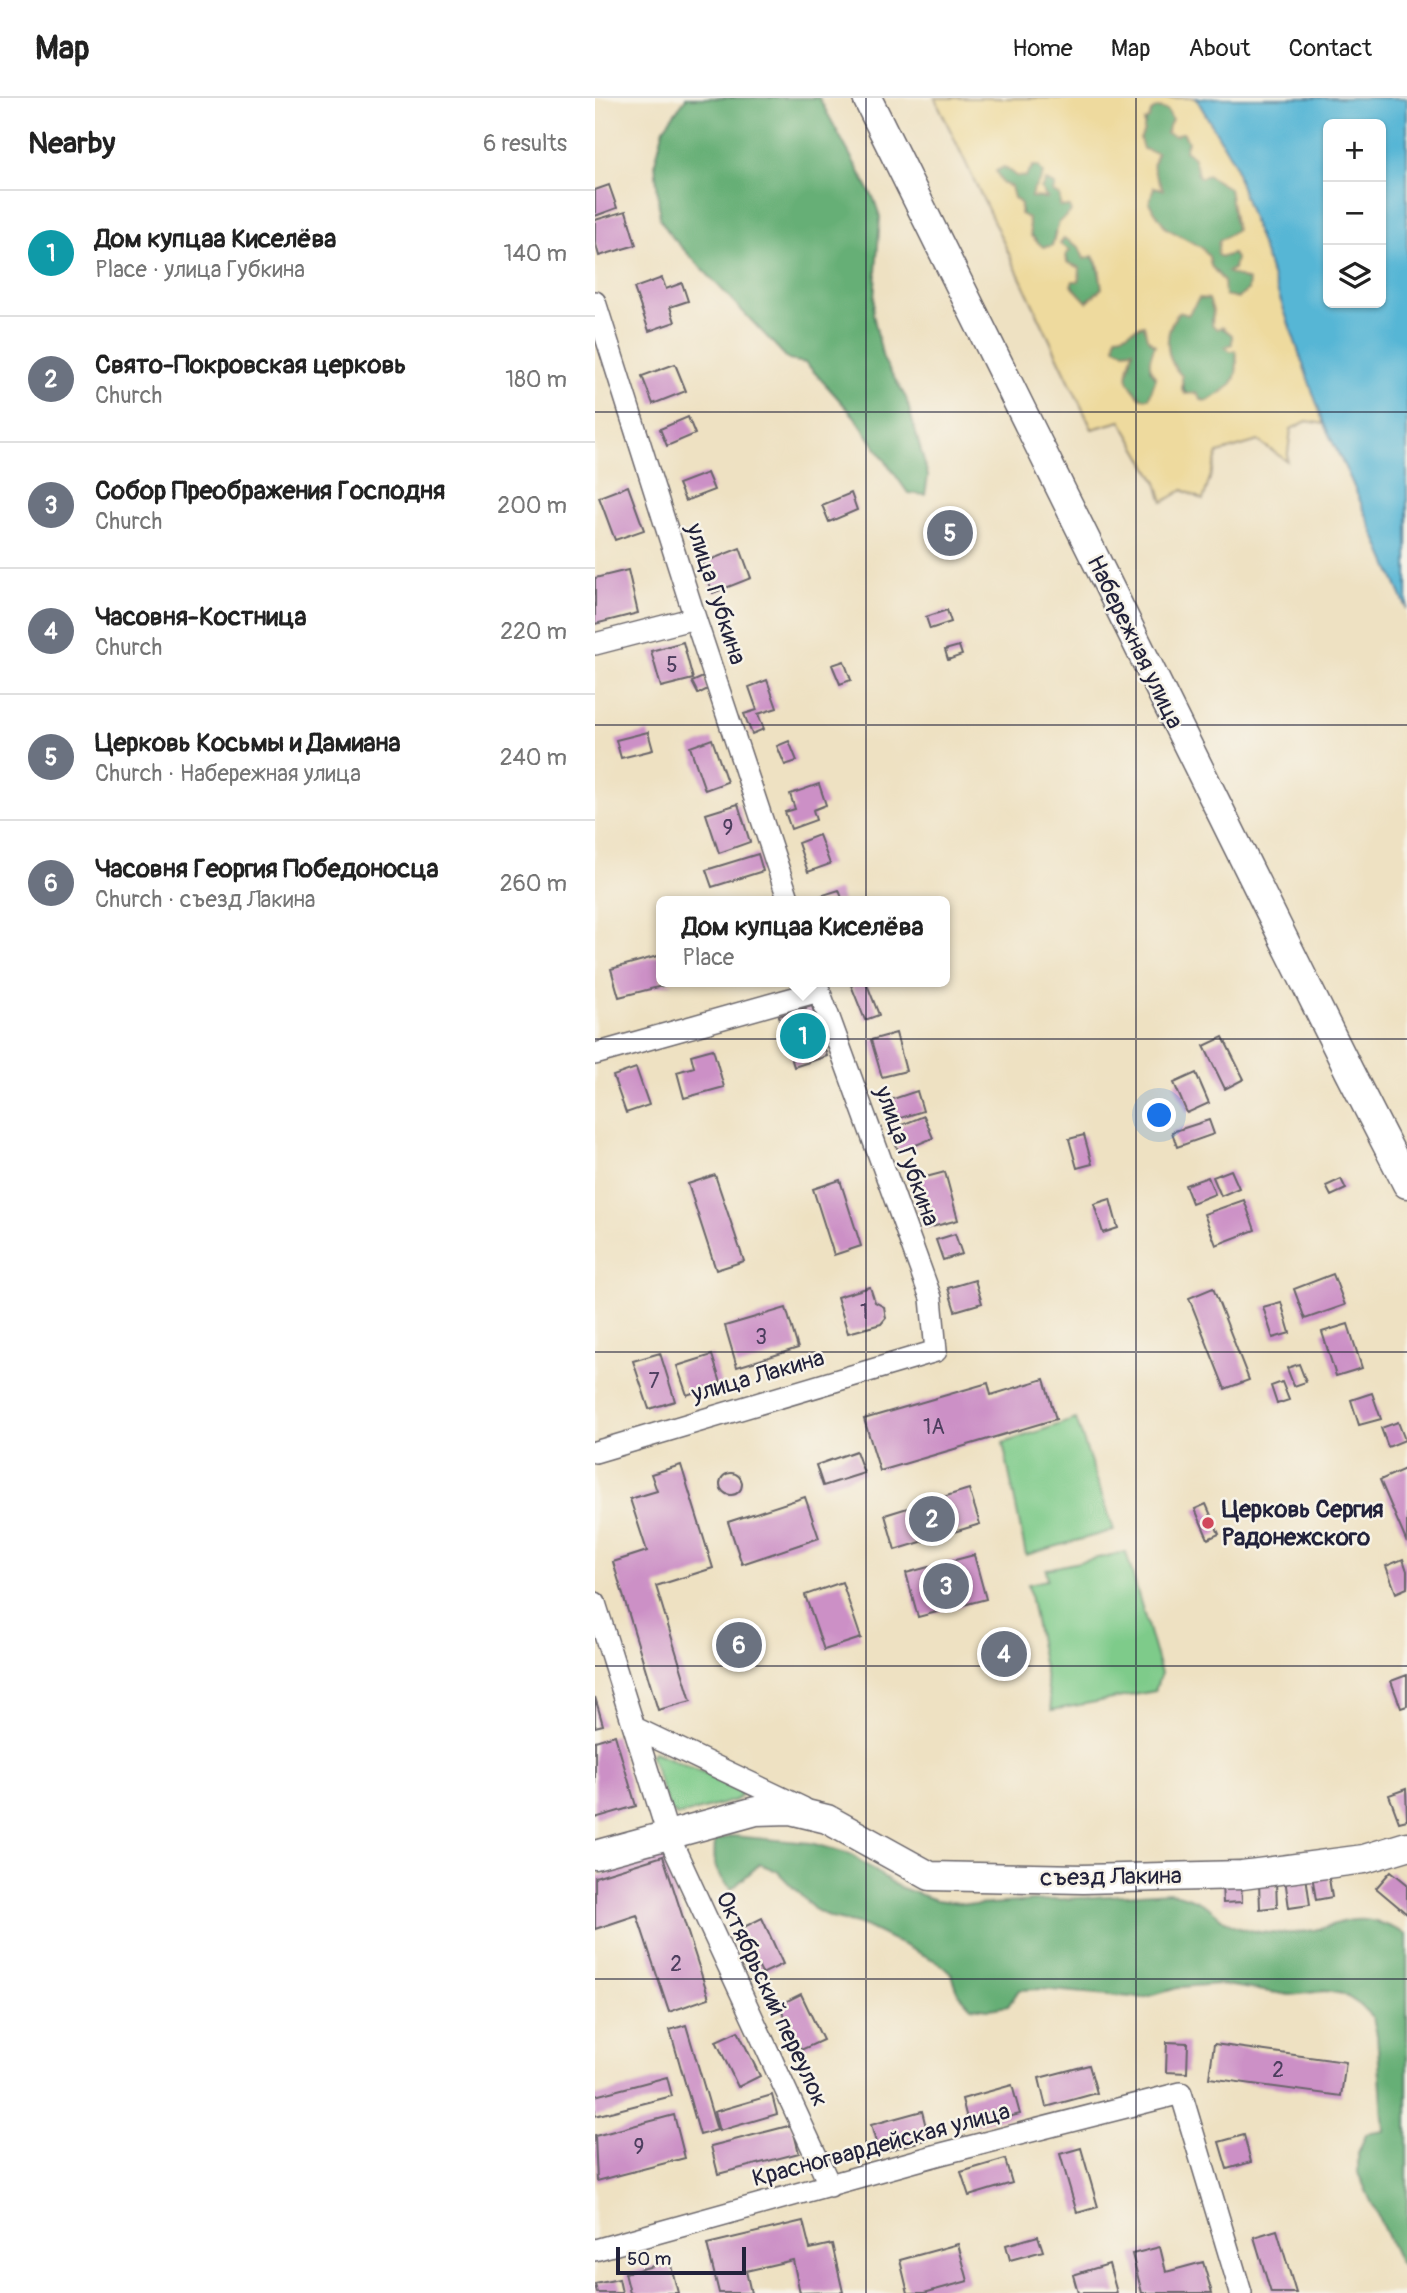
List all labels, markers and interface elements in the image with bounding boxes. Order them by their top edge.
text: Map [35,28,90,69]
text: Home [1012,34,1073,63]
text: Map [1111,34,1151,63]
text: About [1189,34,1251,63]
text: Contact [1289,34,1372,63]
map controls [1323,119,1386,308]
button: + [1323,119,1386,182]
text: Nearby [28,125,115,162]
text: 6 results [483,129,567,158]
button: − [1323,182,1386,245]
text: Дом купцаа Киселёва [95,223,336,255]
text: 1 [47,239,56,268]
text: 140 m [504,239,567,268]
button: layers [1323,245,1386,308]
text: Place · улица Губкина [95,255,305,284]
text: Свято-Покровская церковь [95,349,406,381]
text: 2 [45,365,57,394]
text: 180 m [505,365,567,394]
text: Church [95,381,162,410]
text: Собор Преображения Господня [95,475,445,507]
text: 3 [45,491,57,520]
text: 200 m [497,491,567,520]
text: Church [95,507,162,536]
pin: 5 [927,507,973,559]
street label: улица Губкина [679,519,752,668]
street label: Набережная улица [1081,551,1189,733]
text: Часовня-Костница [95,601,306,633]
text: 4 [44,617,58,646]
text: 220 m [500,617,567,646]
text: Church [95,633,162,662]
house number: 5 [666,652,678,679]
text: Церковь Косьмы и Дамиана [95,727,401,759]
text: 5 [45,743,57,772]
text: 240 m [500,743,567,772]
text: Church · Набережная улица [95,759,361,788]
house number: 9 [723,815,733,842]
text: Часовня Георгия Победоносца [95,853,439,885]
text: 6 [44,869,58,898]
text: 260 m [500,869,567,898]
text: Church · съезд Лакина [95,885,316,914]
popup [656,896,950,987]
text: Дом купцаа Киселёва [682,911,924,943]
text: Place [682,943,734,972]
pin: 1 [780,1010,826,1062]
street label: улица Губкина [868,1081,946,1230]
your location [1142,1098,1176,1132]
house number: 1 [860,1299,868,1326]
house number: 3 [755,1324,767,1351]
street label: улица Лакина [687,1343,828,1409]
house number: 7 [648,1368,660,1395]
house number: 1А [923,1414,945,1441]
pin: 2 [909,1493,955,1545]
place label: Церковь Сергия Радонежского [1222,1495,1384,1552]
marker: Церковь Сергия Радонежского [1200,1515,1216,1531]
pin: 3 [923,1560,969,1612]
pin: 6 [716,1619,762,1671]
pin: 4 [981,1628,1027,1680]
street label: съезд Лакина [1040,1861,1182,1893]
street label: Октябрьский переулок [709,1887,835,2111]
house number: 2 [670,1951,682,1978]
house number: 2 [1272,2057,1284,2084]
street label: Красногвардейская улица [749,2097,1013,2193]
house number: 9 [634,2134,644,2161]
scale bar [616,2244,745,2276]
text: 50 m [627,2247,671,2271]

